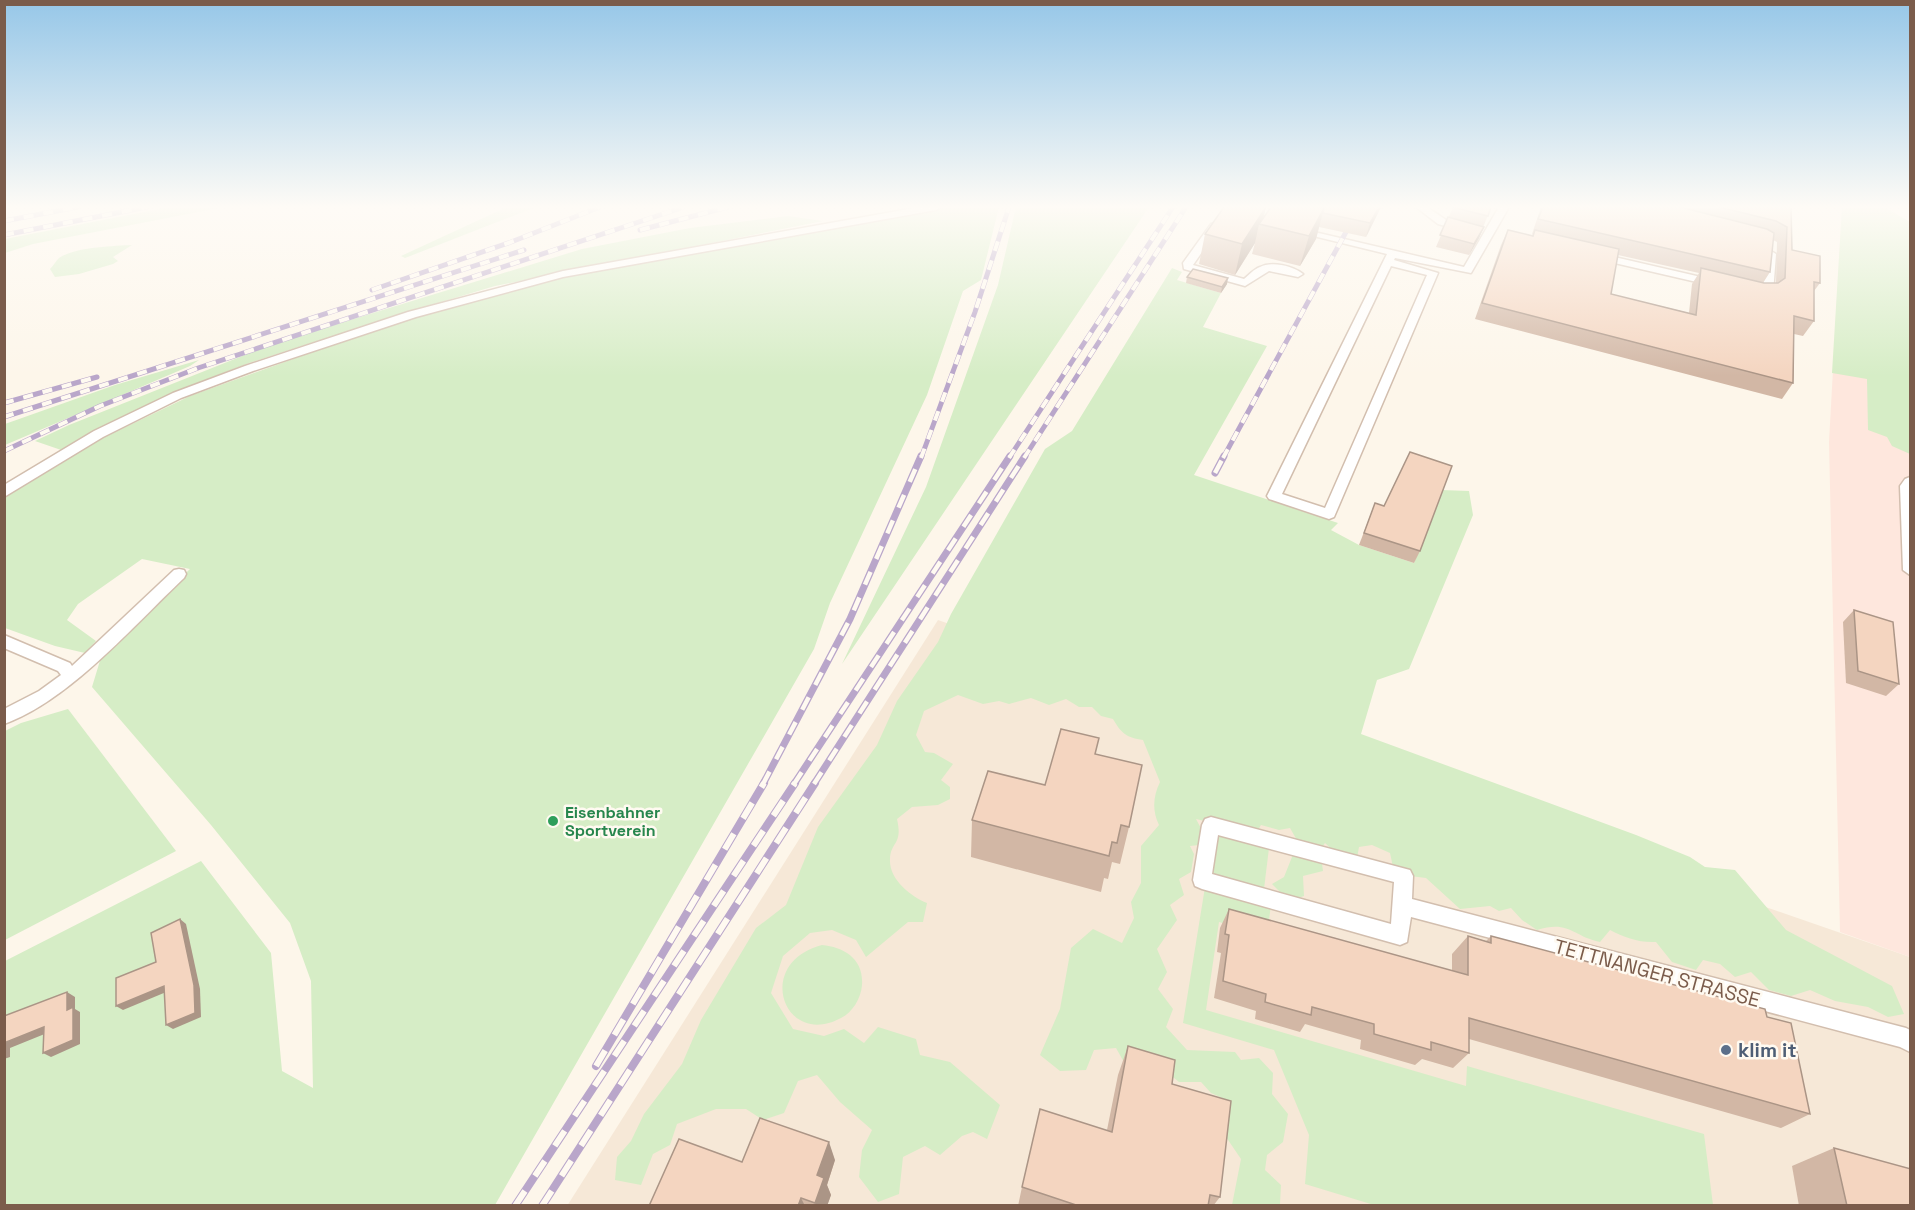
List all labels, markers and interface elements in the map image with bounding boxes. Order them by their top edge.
place label: Eisenbahner Sportverein [565,802,660,841]
marker: Eisenbahner Sportverein [546,814,560,828]
street label: TETTNANGER STRASSE [1551,933,1763,1013]
place label: klim it [1738,1037,1797,1063]
marker: klim it [1719,1043,1733,1057]

